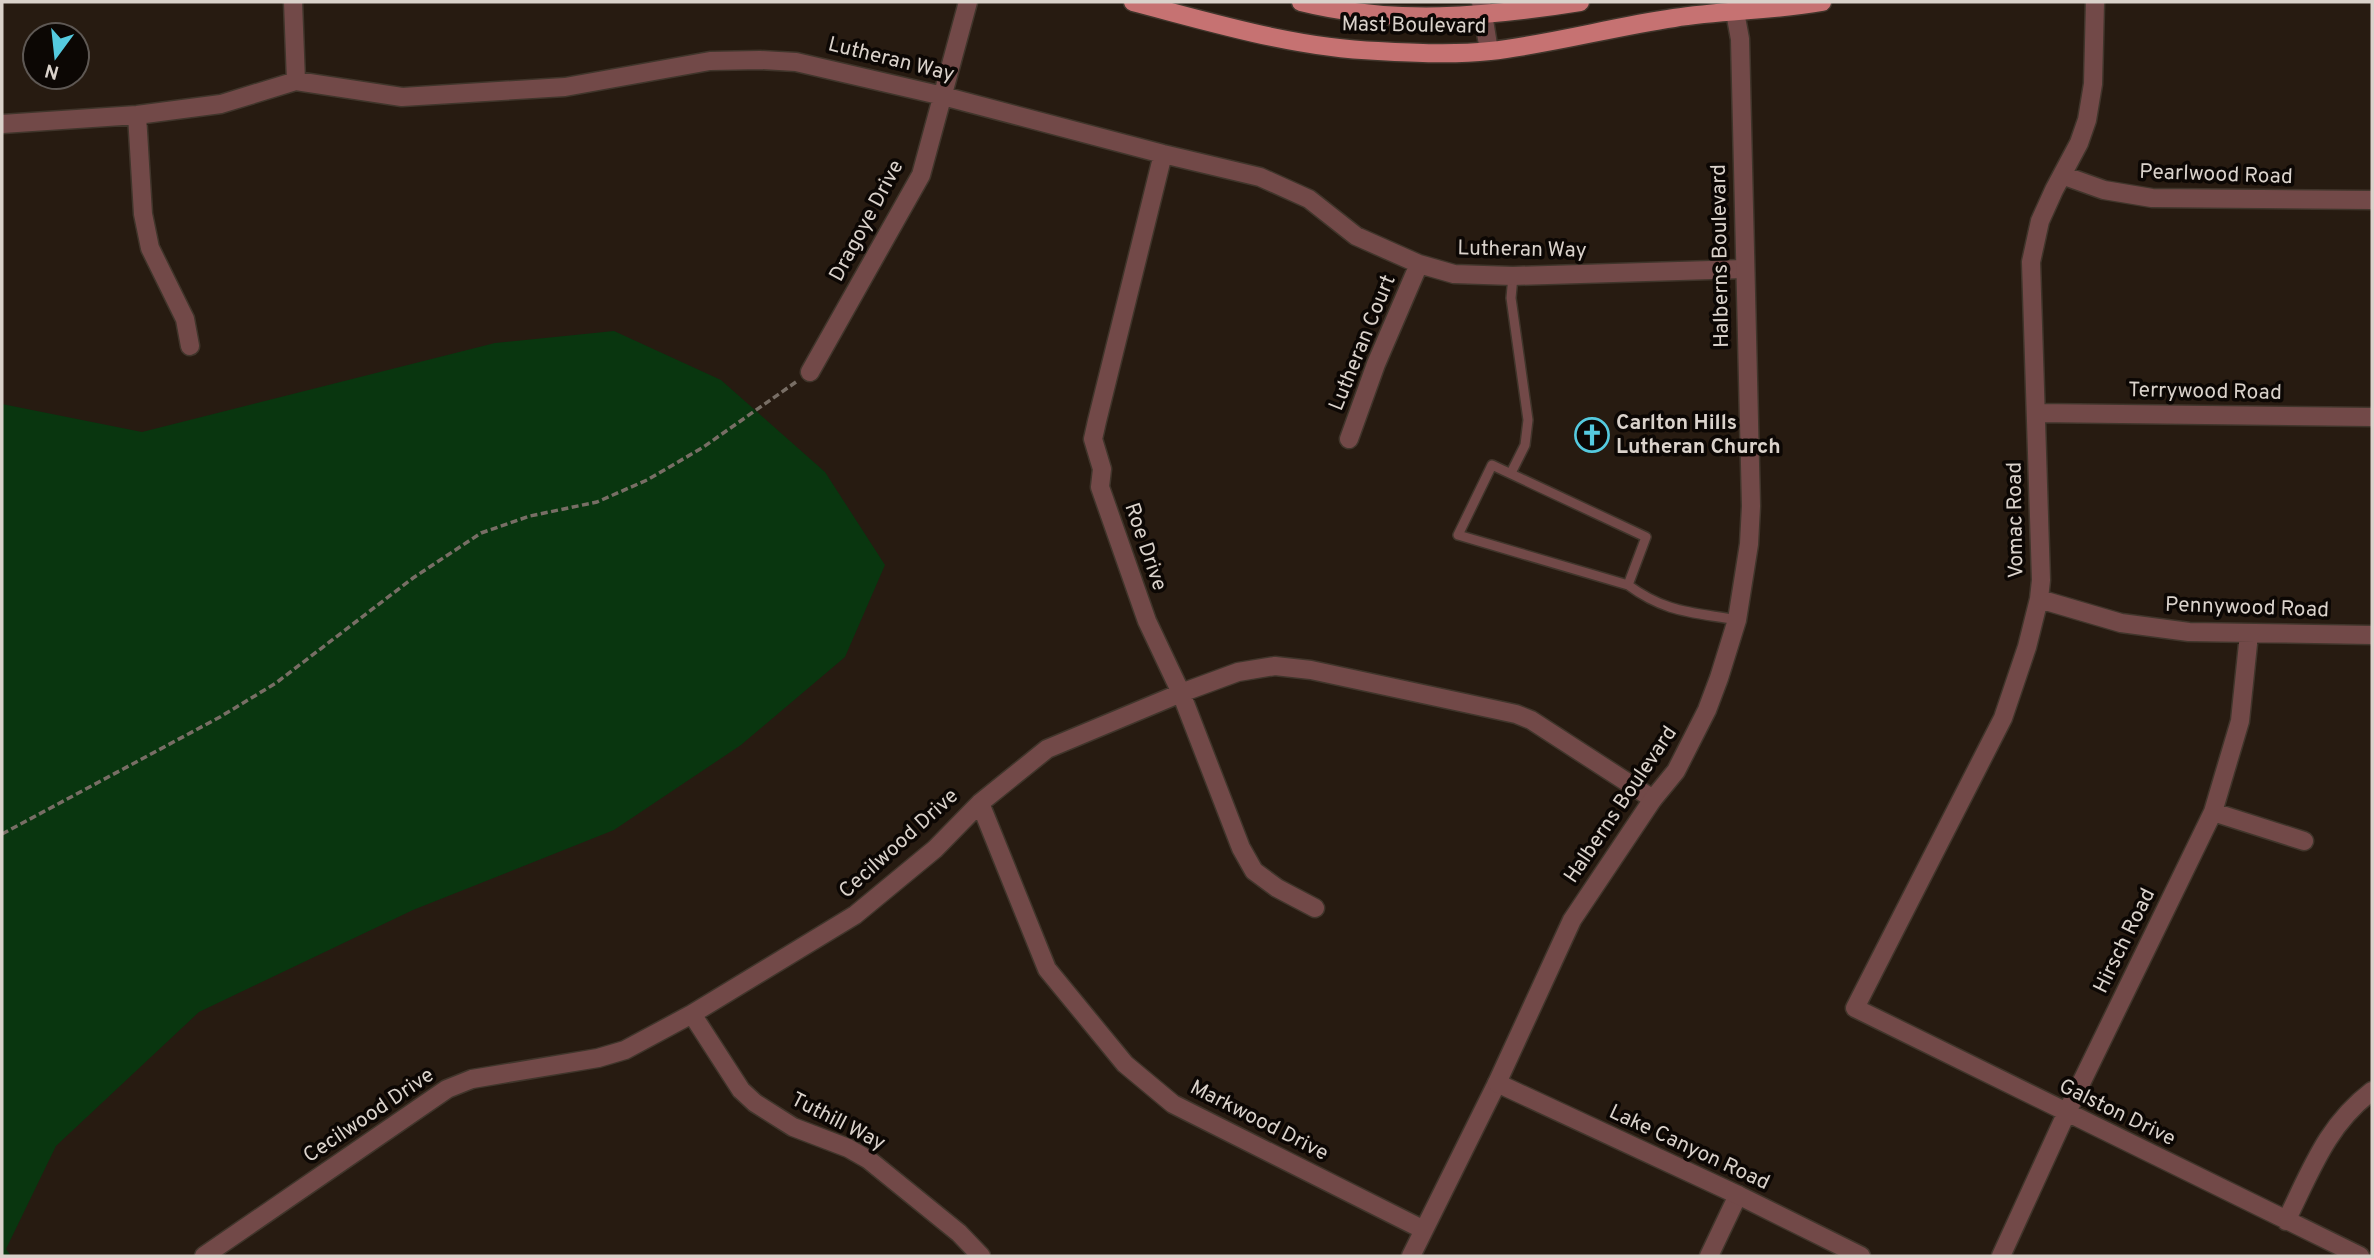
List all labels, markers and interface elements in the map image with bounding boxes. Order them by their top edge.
street label: Mast Boulevard [1341,11,1487,41]
north arrow [21,21,91,91]
street label: Lutheran Way [825,31,957,89]
text: N [42,57,62,84]
street label: Dragoye Drive [824,156,910,286]
street label: Pearlwood Road [2139,159,2293,191]
street label: Halberns Boulevard [1706,164,1736,348]
street label: Lutheran Way [1457,235,1587,265]
street label: Lutheran Court [1323,271,1403,415]
street label: Terrywood Road [2128,377,2282,407]
place label: Carlton Hills Lutheran Church [1616,410,1781,461]
church icon: Carlton Hills Lutheran Church [1573,416,1611,454]
street label: Vomac Road [2001,461,2031,579]
street label: Roe Drive [1117,499,1173,595]
street label: Pennywood Road [2165,592,2329,624]
street label: Halberns Boulevard [1558,721,1684,889]
street label: Cecilwood Drive [833,783,965,905]
street label: Hirsch Road [2088,884,2162,998]
street label: Cecilwood Drive [298,1062,440,1170]
street label: Galston Drive [2054,1073,2180,1153]
street label: Markwood Drive [1185,1074,1333,1168]
street label: Tuthill Way [786,1087,890,1157]
street label: Lake Canyon Road [1604,1099,1774,1197]

